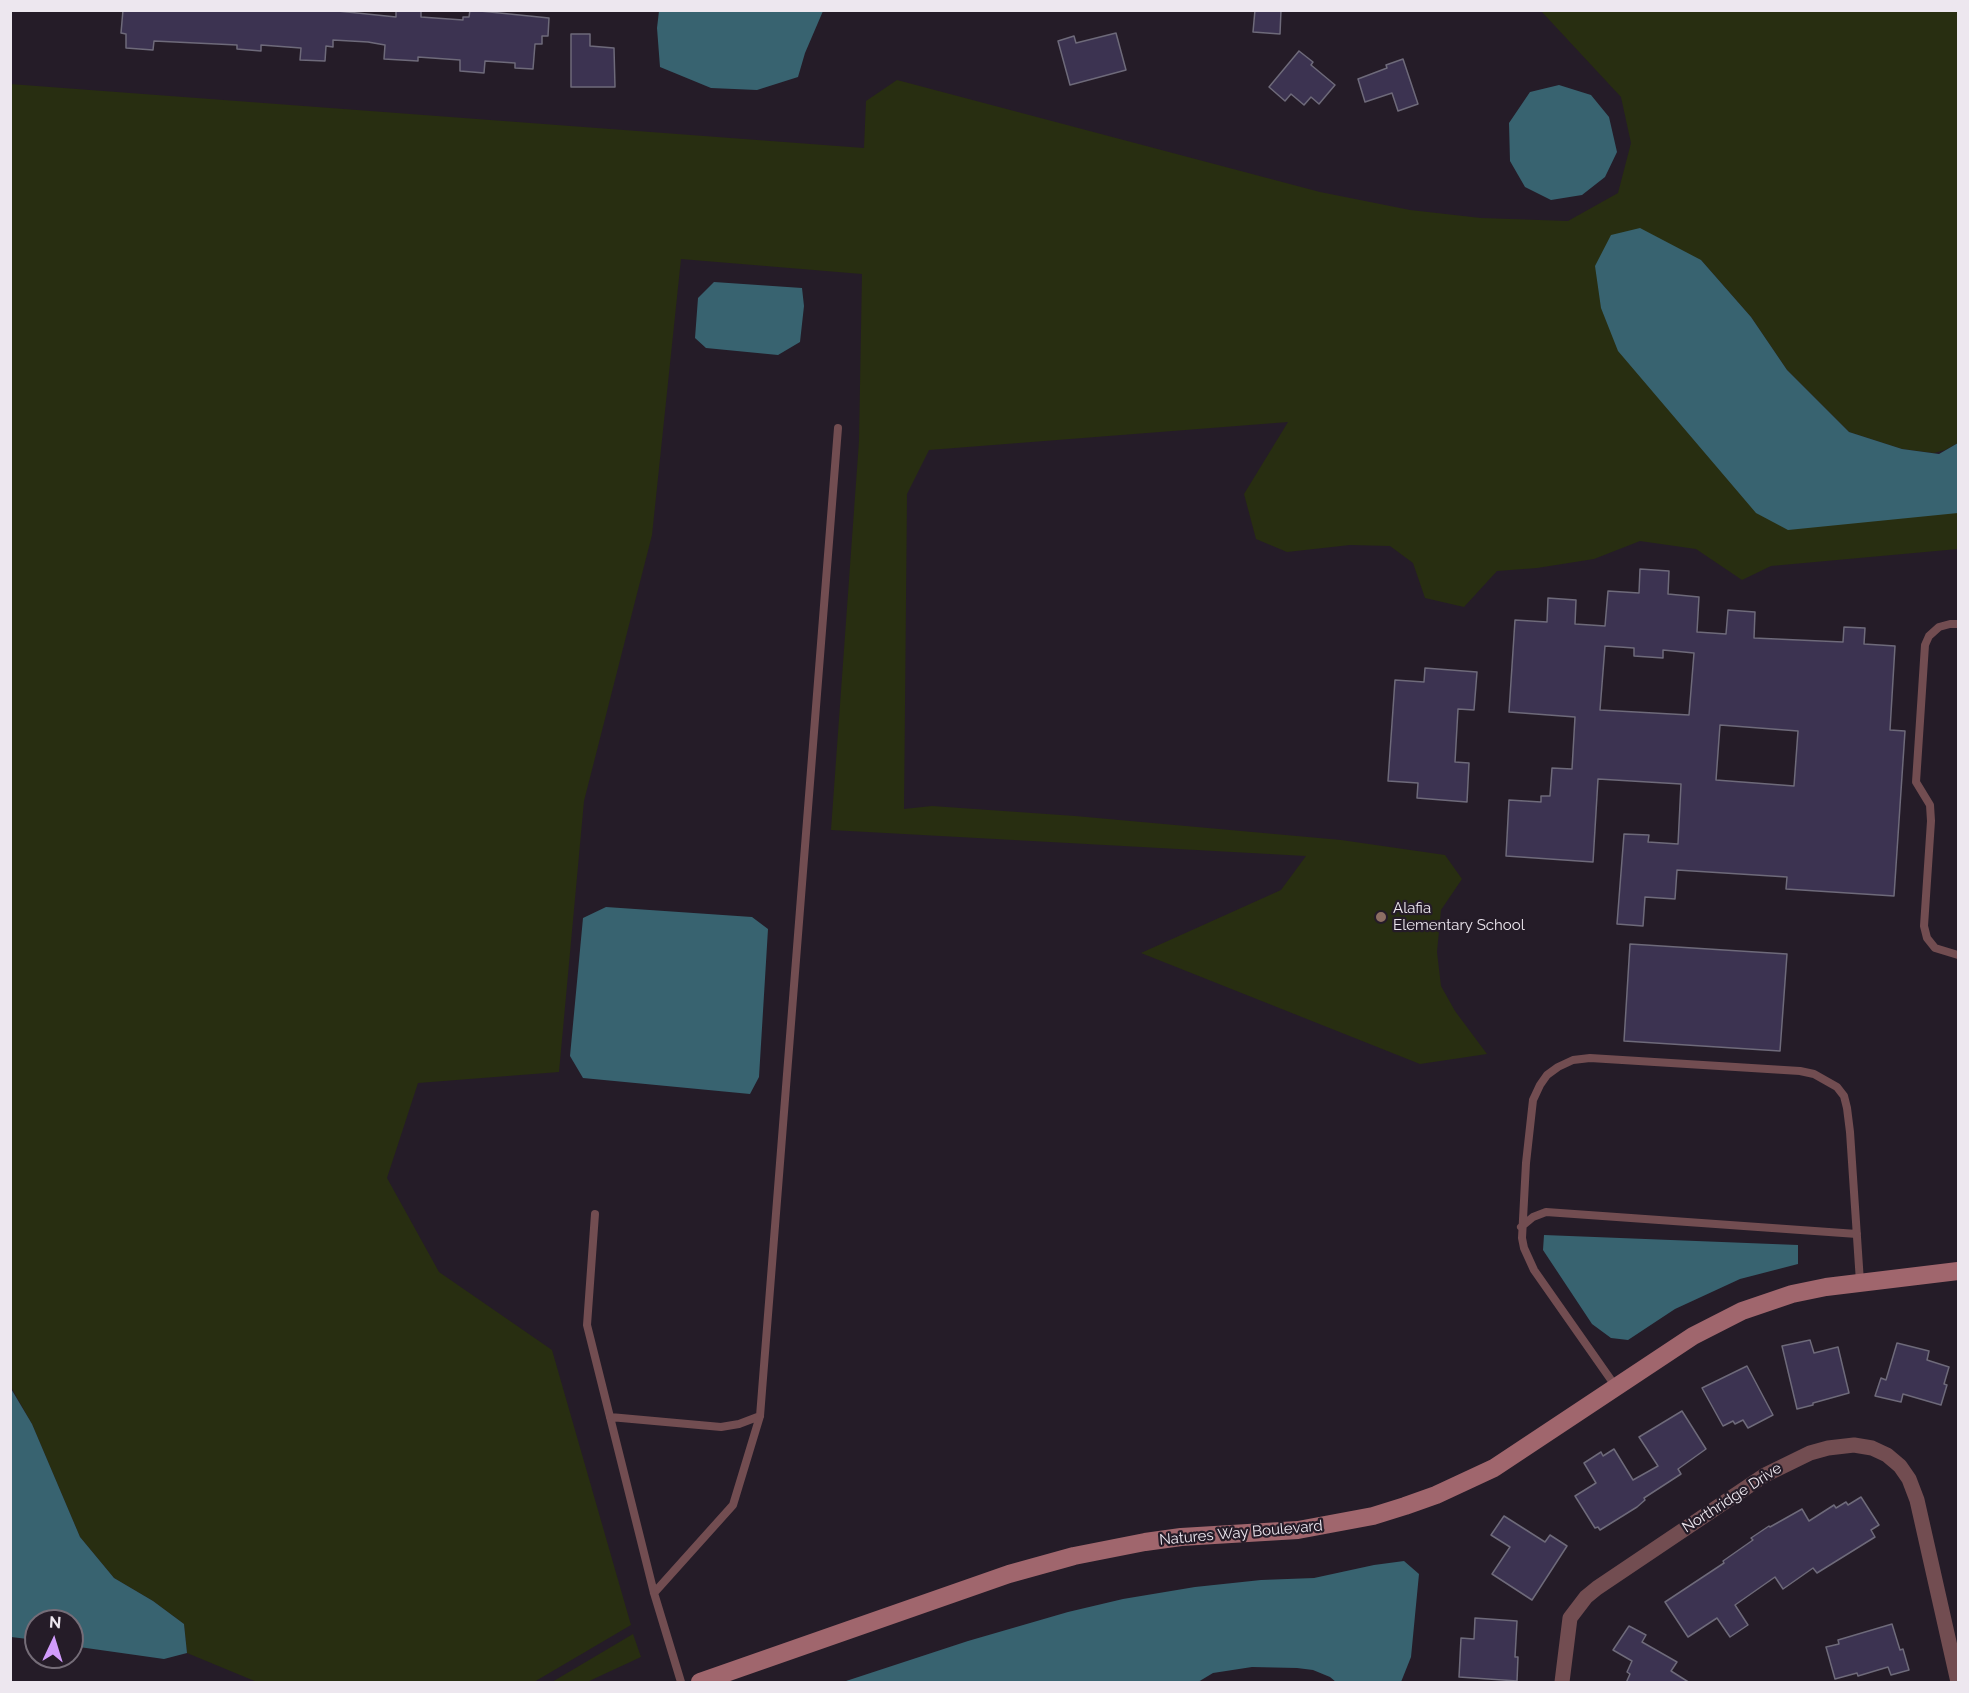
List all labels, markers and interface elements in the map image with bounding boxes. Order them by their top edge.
place label: Alafia Elementary School [1393,899,1525,934]
marker: Alafia Elementary School [1374,910,1388,924]
street label: Northridge Drive [1679,1459,1785,1537]
street label: Natures Way Boulevard [1158,1517,1324,1549]
north arrow [24,1609,84,1669]
text: N [48,1613,62,1632]

